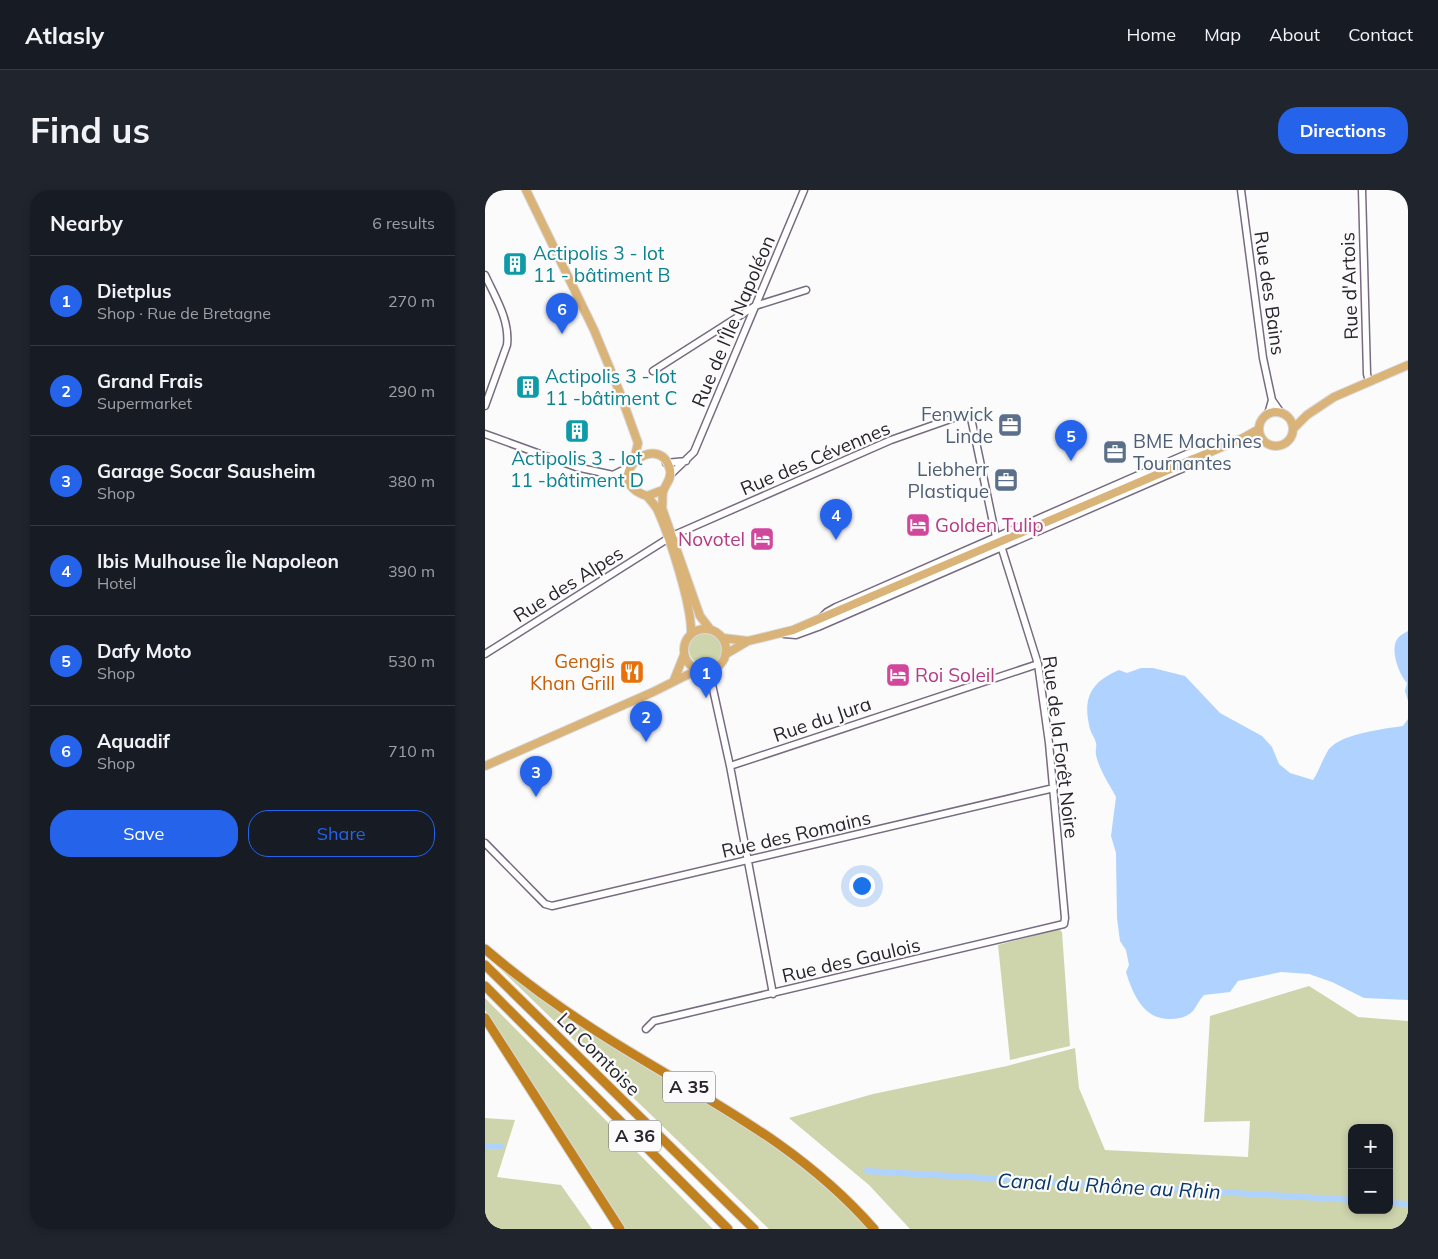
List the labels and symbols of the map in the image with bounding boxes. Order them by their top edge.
street label: Rue des Bains [1249,229,1291,357]
street label: Rue de l'Île Napoléon [686,232,780,410]
street label: Rue d'Artois [1335,232,1363,340]
place label: Actipolis 3 - lot 11 - bâtiment B [533,241,671,287]
building icon: Actipolis 3 - lot 11 - bâtiment B [502,251,528,277]
pin: 6 [546,293,578,334]
place label: Actipolis 3 - lot 11 -bâtiment C [545,364,678,410]
building icon: Actipolis 3 - lot 11 -bâtiment C [515,374,541,400]
place label: Fenwick Linde [921,402,993,448]
office icon: Fenwick Linde [997,412,1023,438]
street label: Rue des Cévennes [736,416,894,500]
building icon: Actipolis 3 - lot 11 -bâtiment D [564,418,590,444]
pin: 5 [1055,420,1087,461]
place label: BME Machines Tournantes [1133,429,1262,475]
office icon: BME Machines Tournantes [1102,439,1128,465]
place label: Actipolis 3 - lot 11 -bâtiment D [510,446,644,492]
place label: Liebherr Plastique [908,457,989,503]
office icon: Liebherr Plastique [993,467,1019,493]
pin: 4 [820,499,852,540]
hotel icon: Golden Tulip [905,512,931,538]
place label: Golden Tulip [935,513,1044,537]
hotel icon: Novotel [749,526,775,552]
place label: Novotel [678,527,745,551]
street label: Rue des Alpes [509,541,627,627]
place label: Gengis Khan Grill [530,649,615,695]
street label: Rue de la Forêt Noire [1038,654,1084,840]
pin: 1 [690,657,722,698]
restaurant icon: Gengis Khan Grill [619,659,645,685]
hotel icon: Roi Soleil [885,662,911,688]
place label: Roi Soleil [915,663,995,687]
street label: Rue du Jura [770,691,874,747]
pin: 2 [630,701,662,742]
pin: 3 [520,756,552,797]
street label: Rue des Romains [719,805,873,863]
your location [849,873,875,899]
street label: Rue des Gaulois [780,932,922,988]
street label: La Comtoise [552,1007,646,1101]
road number: A 35 [663,1072,715,1102]
road number: A 36 [609,1120,661,1151]
water label: Canal du Rhône au Rhin [997,1167,1221,1204]

